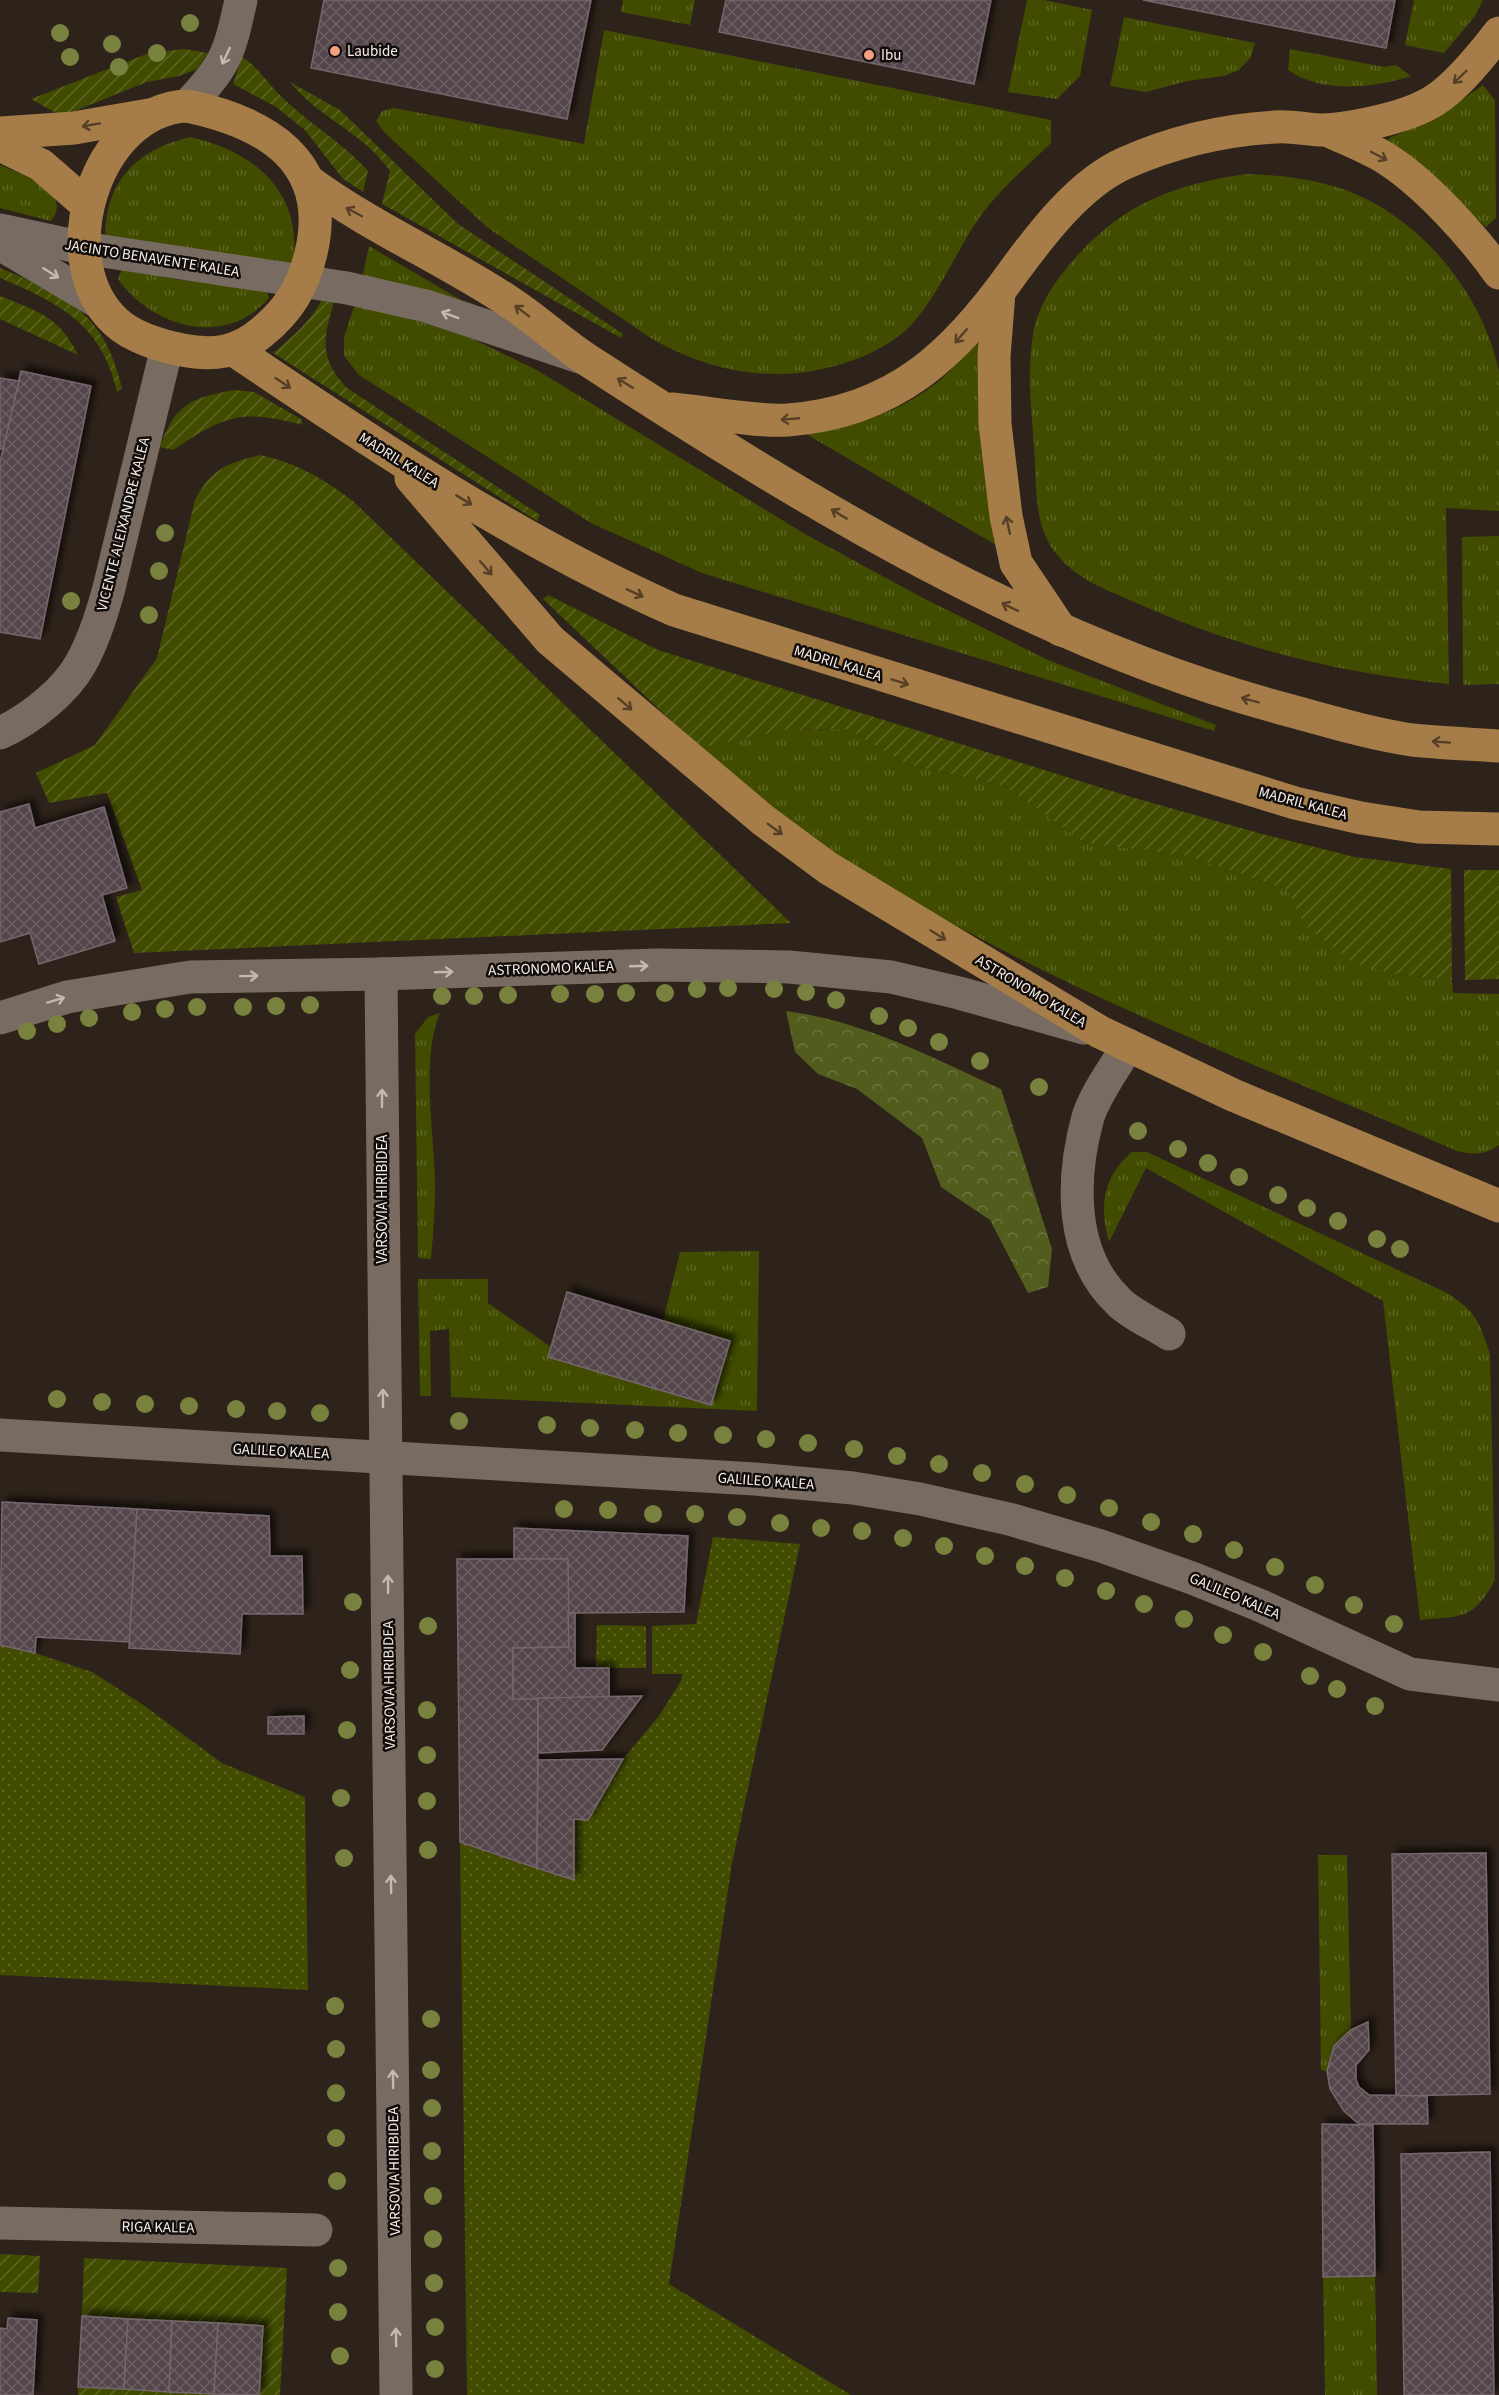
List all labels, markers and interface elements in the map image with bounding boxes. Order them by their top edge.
place label: Laubide [347,41,398,62]
marker: Laubide [328,44,342,58]
place label: Ibu [881,45,901,66]
one-way arrow [220,47,232,65]
marker: Ibu [862,48,876,62]
one-way arrow [1452,69,1467,84]
one-way arrow [82,120,102,131]
one-way arrow [1370,150,1388,162]
one-way arrow [346,206,364,217]
street label: JACINTO BENAVENTE KALEA [63,234,242,283]
one-way arrow [42,267,59,279]
one-way arrow [514,305,530,318]
one-way arrow [441,308,460,319]
one-way arrow [954,328,968,343]
one-way arrow [274,377,290,389]
one-way arrow [617,377,634,389]
one-way arrow [781,414,801,425]
street label: MADRIL KALEA [355,427,444,494]
street label: VICENTE ALEIXANDRE KALEA [92,434,155,613]
one-way arrow [455,495,472,507]
one-way arrow [831,508,848,520]
one-way arrow [1002,515,1013,535]
one-way arrow [479,560,493,575]
one-way arrow [626,588,644,599]
one-way arrow [1002,600,1020,612]
street label: MADRIL KALEA [791,640,885,687]
one-way arrow [890,677,909,688]
one-way arrow [1241,694,1260,705]
one-way arrow [617,697,632,711]
one-way arrow [1431,736,1451,747]
street label: MADRIL KALEA [1256,782,1350,826]
one-way arrow [766,823,782,835]
one-way arrow [929,930,946,942]
street label: ASTRONOMO KALEA [971,950,1091,1033]
street label: ASTRONOMO KALEA [488,956,615,981]
one-way arrow [628,960,648,971]
one-way arrow [433,966,453,978]
one-way arrow [238,970,258,982]
one-way arrow [46,994,65,1005]
one-way arrow [376,1089,388,1109]
street label: VARSOVIA HIRIBIDEA [372,1134,393,1263]
one-way arrow [377,1389,389,1409]
street label: GALILEO KALEA [232,1438,331,1465]
street label: GALILEO KALEA [717,1468,816,1495]
street label: GALILEO KALEA [1186,1568,1284,1625]
one-way arrow [382,1574,394,1594]
street label: VARSOVIA HIRIBIDEA [378,1620,401,1750]
one-way arrow [385,1874,397,1894]
one-way arrow [387,2069,399,2089]
street label: VARSOVIA HIRIBIDEA [383,2106,406,2236]
street label: RIGA KALEA [121,2216,195,2239]
one-way arrow [390,2327,402,2347]

